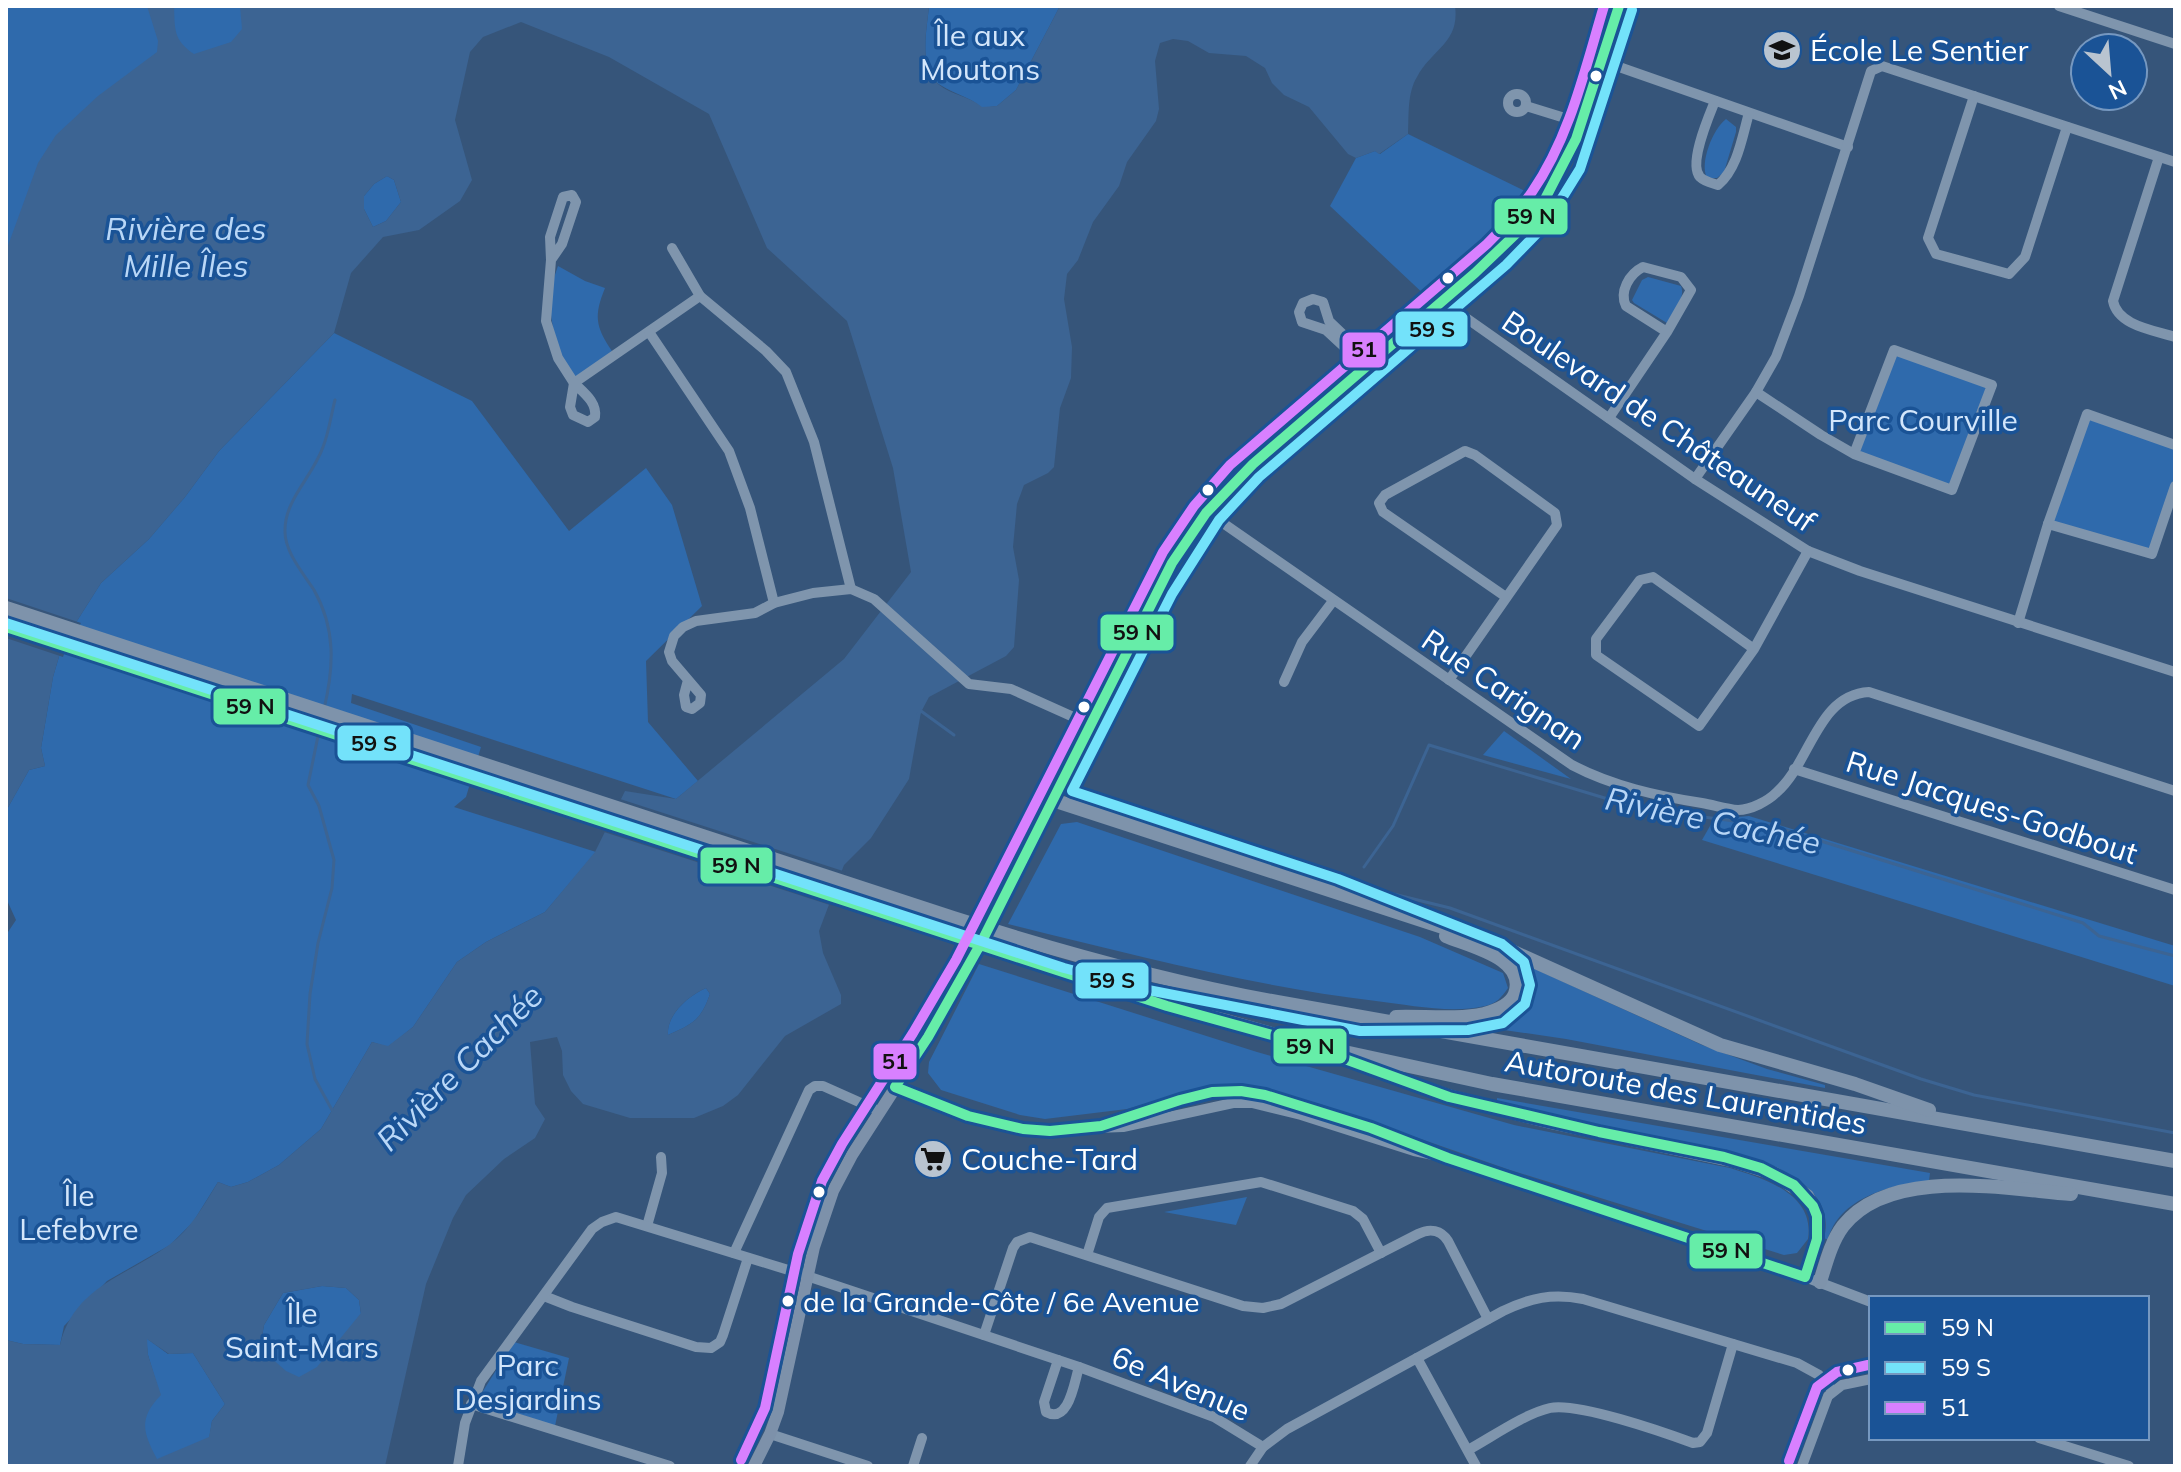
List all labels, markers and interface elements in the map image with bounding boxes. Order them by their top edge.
park label: Île aux Moutons [920,16,1040,88]
school or university icon: École Le Sentier [1761,29,1803,71]
place label: École Le Sentier [1810,31,2028,69]
north arrow [2069,32,2149,112]
unlabelled marker [1588,68,1604,84]
text: N [2104,74,2131,106]
line badge: 59 N [1493,197,1569,236]
text: 59 N [1506,202,1556,230]
water label: Rivière des Mille Îles [105,208,267,285]
unlabelled marker [1440,270,1456,286]
street label: Boulevard de Châteauneuf [1495,302,1824,541]
line badge: 59 S [1394,310,1469,348]
text: 59 S [1409,315,1455,343]
line badge: 51 [1341,331,1387,369]
text: 51 [1351,335,1377,363]
park label: Parc Courville [1828,401,2018,439]
unlabelled marker [1200,482,1216,498]
line badge: 59 N [1099,613,1175,652]
text: 59 N [1112,618,1162,646]
street label: Rue Carignan [1415,620,1593,758]
line badge: 59 N [212,687,287,726]
text: 59 N [225,692,275,720]
unlabelled marker [1076,699,1092,715]
line badge: 59 S [336,724,412,762]
text: 59 S [351,729,397,757]
street label: Rue Jacques-Godbout [1842,742,2142,872]
water label: Rivière Cachée [1602,778,1824,862]
line badge: 59 N [699,846,774,885]
text: 59 N [711,851,761,879]
line badge: 59 S [1074,961,1150,1000]
text: 59 S [1089,966,1135,994]
water label: Rivière Cachée [367,975,551,1159]
line badge: 59 N [1272,1027,1348,1065]
text: 59 N [1285,1032,1335,1060]
street label: Autoroute des Laurentides [1502,1041,1870,1143]
line badge: 51 [872,1042,918,1081]
text: 51 [882,1047,908,1075]
supermarket icon: Couche-Tard [912,1138,954,1180]
place label: Couche-Tard [961,1140,1138,1178]
park label: Île Lefebvre [19,1176,139,1248]
unlabelled marker [811,1184,827,1200]
line badge: 59 N [1688,1232,1764,1270]
text: 59 N [1701,1236,1751,1264]
place label: de la Grande-Côte / 6e Avenue [803,1284,1200,1319]
marker: de la Grande-Côte / 6e Avenue [780,1293,796,1309]
park label: Île Saint-Mars [225,1294,379,1366]
legend [1869,1296,2149,1440]
text: 59 N [1941,1312,1994,1342]
street label: 6e Avenue [1106,1337,1256,1429]
park label: Parc Desjardins [454,1346,602,1418]
text: 59 S [1941,1352,1991,1382]
unlabelled marker [1840,1362,1856,1378]
text: 51 [1941,1392,1970,1422]

